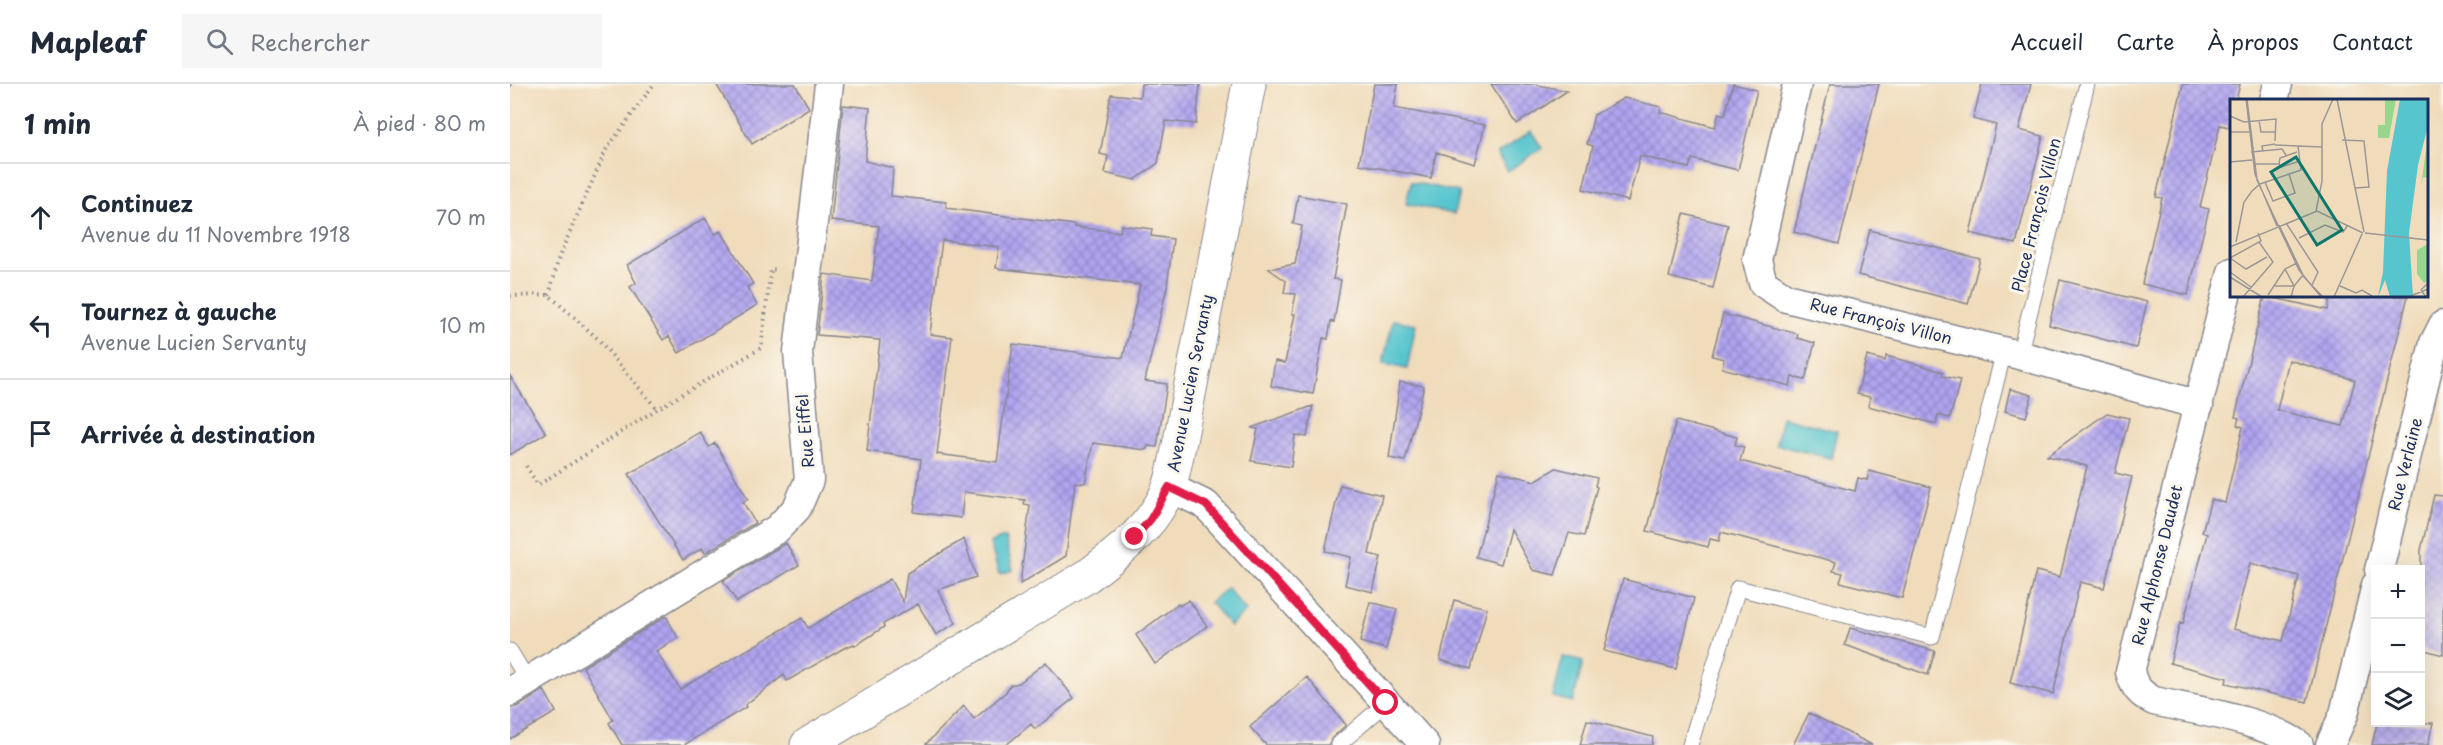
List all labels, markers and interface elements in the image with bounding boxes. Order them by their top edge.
search box [182,14,602,68]
text: Mapleaf [30,20,146,63]
icon: search [203,25,236,58]
text: Rechercher [251,25,370,58]
text: Accueil [2011,25,2083,57]
text: Carte [2116,25,2174,57]
text: À propos [2207,25,2299,57]
text: Contact [2332,25,2413,57]
inset map [2230,99,2428,297]
text: 1 min [24,104,91,143]
text: À pied · 80 m [353,108,486,138]
street label: Place François Villon [2004,135,2066,295]
text: Continuez [81,186,193,219]
icon: ahead [24,201,57,234]
text: 70 m [436,202,486,232]
text: Avenue du 11 Novembre 1918 [81,219,351,249]
street label: Rue François Villon [1808,291,1955,349]
street label: Avenue Lucien Servanty [1160,292,1218,474]
text: Tournez à gauche [81,294,277,327]
icon: left [24,309,57,342]
text: 10 m [439,310,486,340]
text: Avenue Lucien Servanty [81,327,307,357]
street label: Rue Eiffel [789,393,819,469]
street label: Rue Verlaine [2381,415,2427,513]
icon: arrive [24,417,57,450]
text: Arrivée à destination [81,417,315,450]
street label: Rue Alphonse Daudet [2125,482,2188,647]
route end [1121,523,1147,549]
map controls [2371,565,2425,727]
button: + [2371,565,2425,619]
button: − [2371,619,2425,673]
button: layers [2371,673,2425,727]
route start [1372,689,1398,715]

